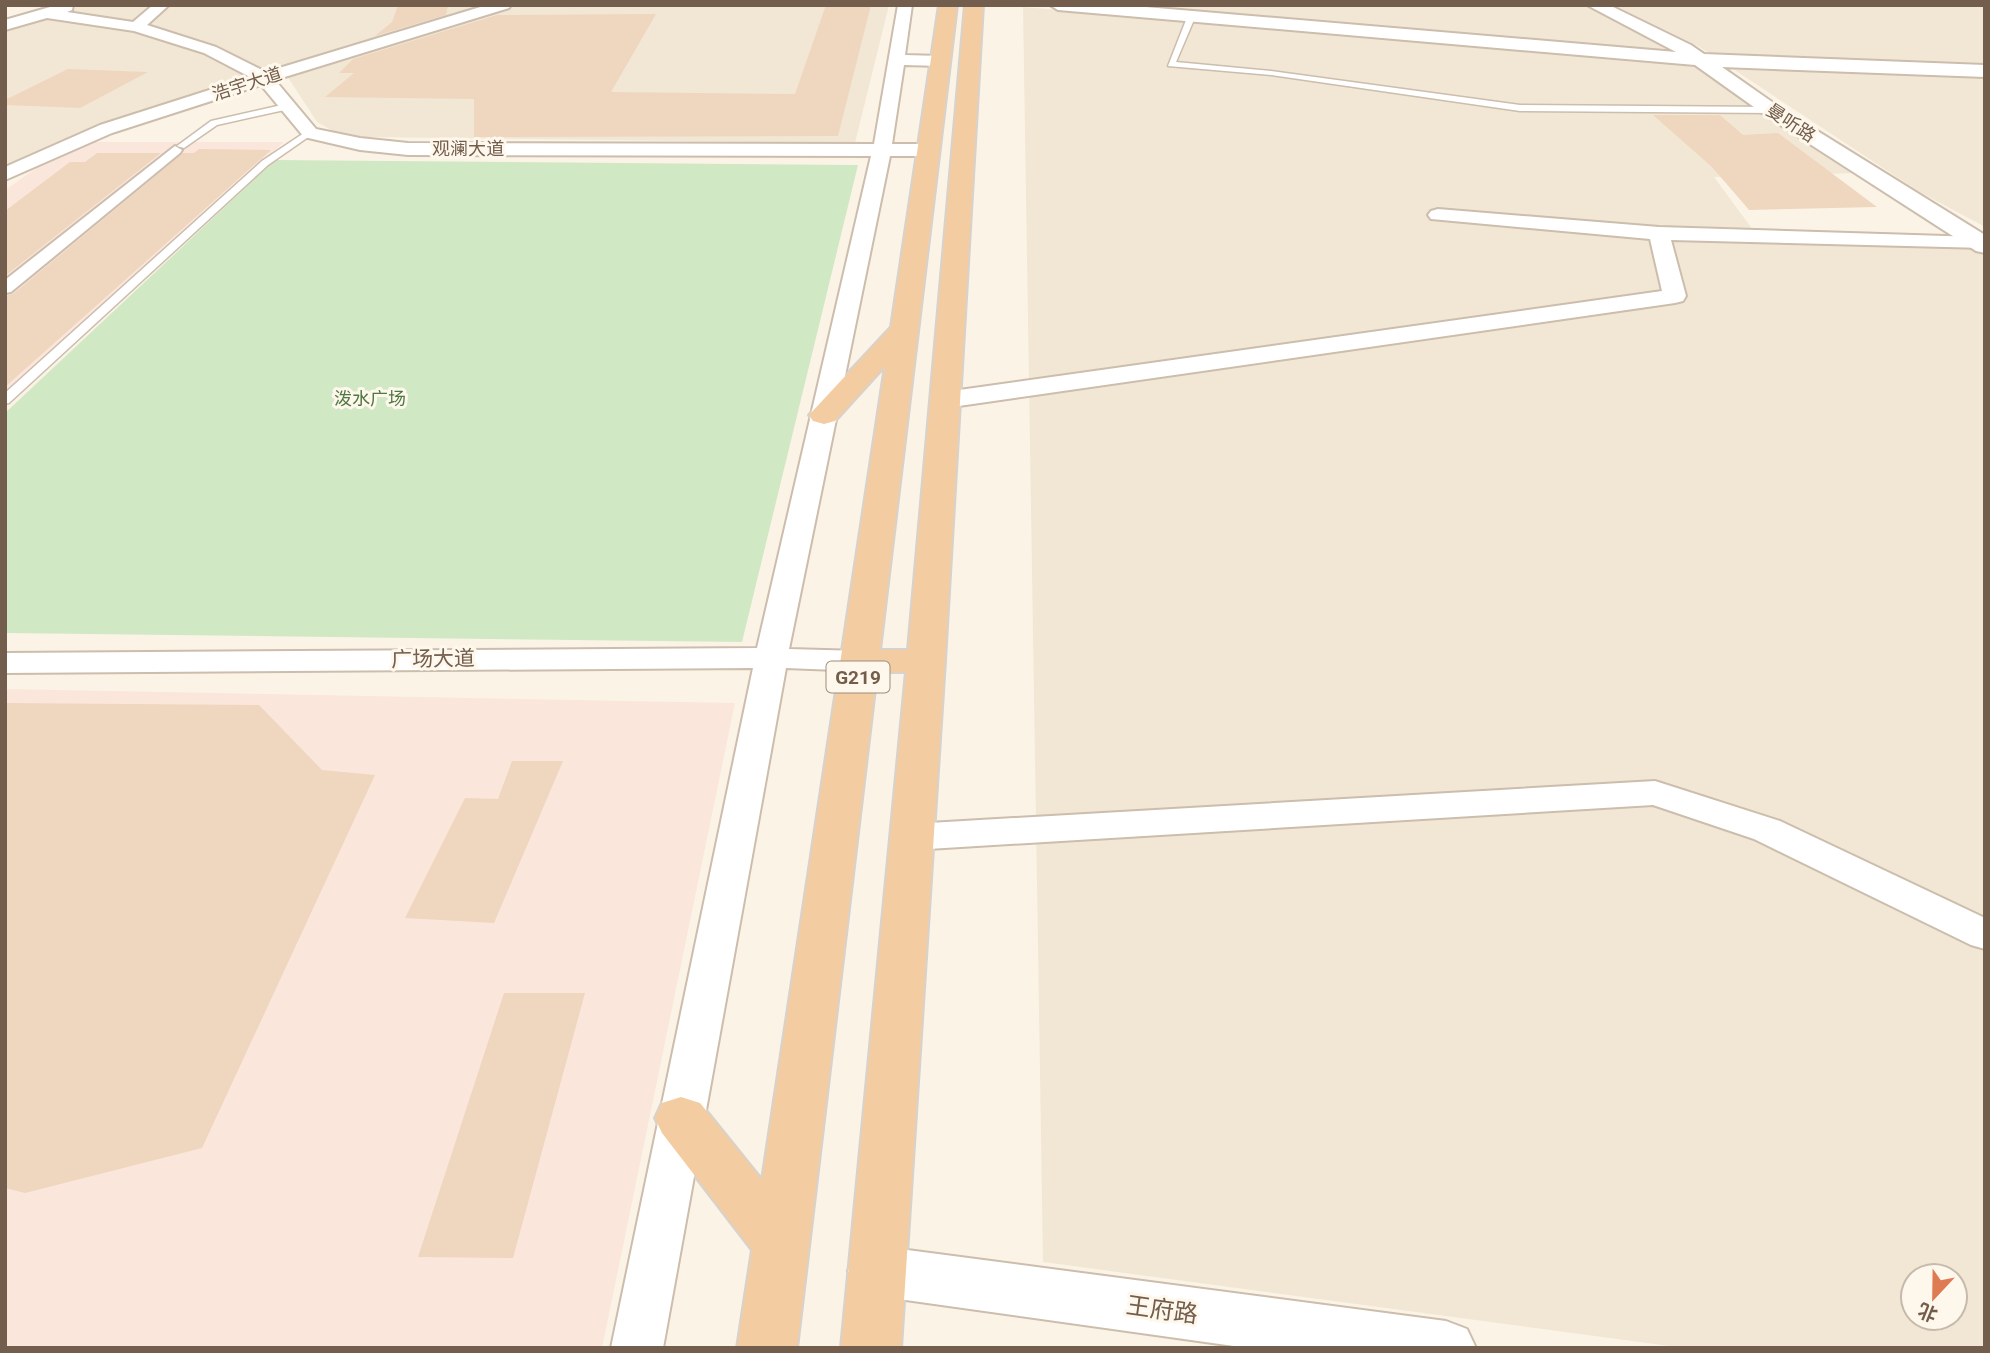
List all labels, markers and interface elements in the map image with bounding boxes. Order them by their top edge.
street label: 浩宇大道 [209,62,284,105]
street label: 曼听路 [1763,99,1820,146]
street label: 观澜大道 [432,138,504,159]
park label: 泼水广场 [334,388,406,409]
street label: 广场大道 [391,646,475,672]
road number: G219 [826,662,890,692]
north arrow [1899,1262,1969,1332]
street label: 王府路 [1124,1291,1200,1329]
text: 北 [1915,1298,1941,1327]

